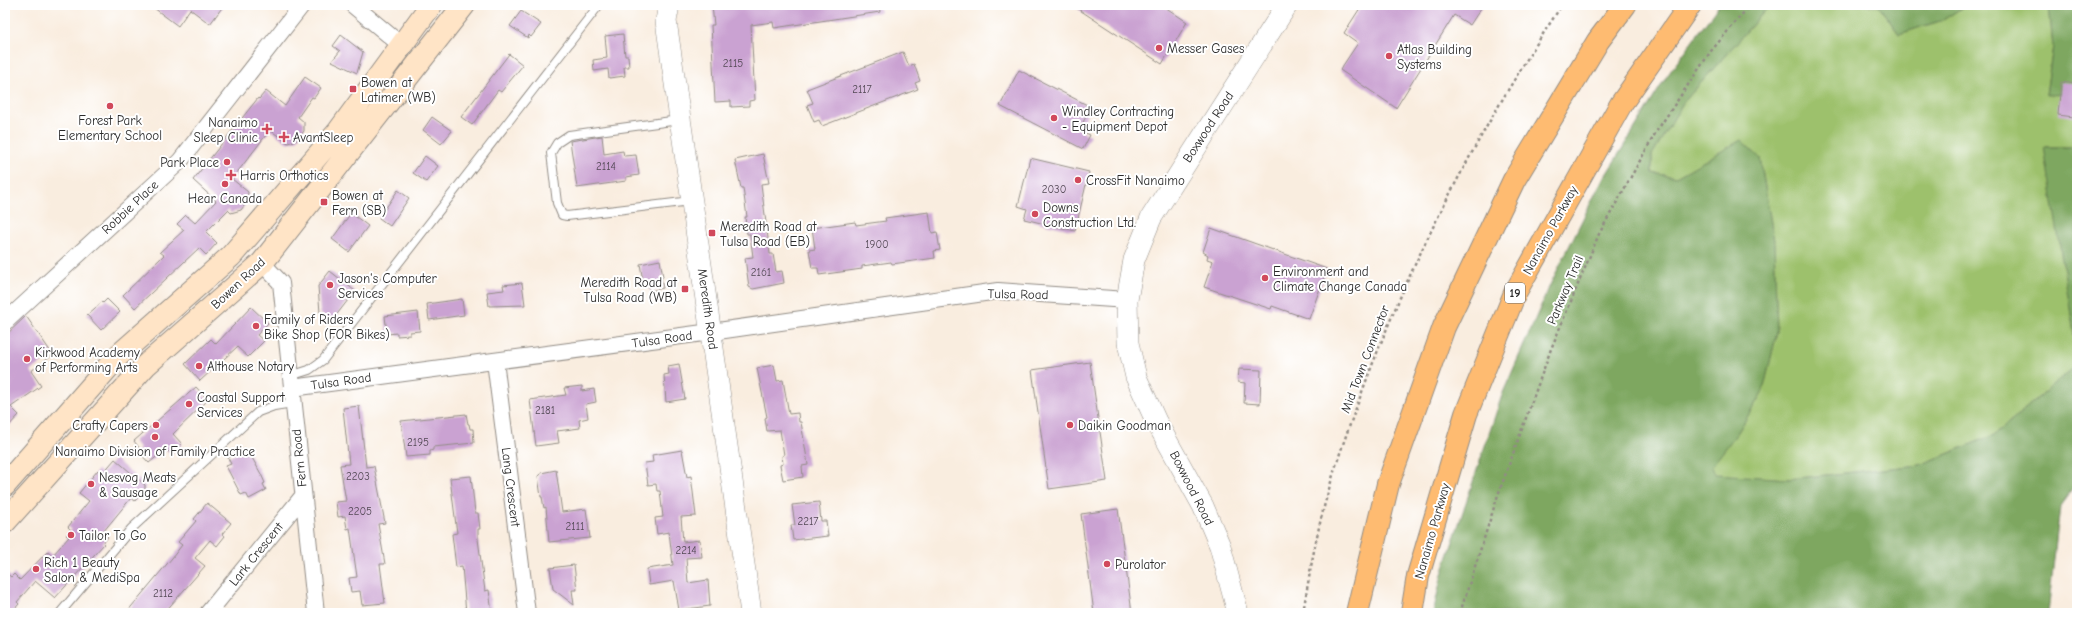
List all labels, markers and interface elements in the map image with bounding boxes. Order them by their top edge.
place label: Messer Gases [1167,41,1245,56]
place label: Atlas Building Systems [1397,42,1472,72]
marker: Messer Gases [1154,43,1164,53]
marker: Atlas Building Systems [1384,51,1394,61]
house number: 2115 [723,57,743,70]
place label: Bowen at Latimer (WB) [361,75,436,105]
house number: 2117 [852,83,872,96]
marker: Bowen at Latimer (WB) [348,84,358,94]
street label: Boxwood Road [1180,89,1236,165]
marker: Forest Park Elementary School [105,101,115,111]
place label: Windley Contracting - Equipment Depot [1062,104,1174,134]
place label: Forest Park Elementary School [58,113,162,143]
marker: Windley Contracting - Equipment Depot [1049,113,1059,123]
place label: Nanaimo Sleep Clinic [194,115,258,145]
marker: Nanaimo Sleep Clinic [261,123,273,135]
place label: AvantSleep [293,130,353,145]
marker: AvantSleep [278,131,290,143]
place label: Park Place [160,155,219,170]
marker: Park Place [222,157,232,167]
house number: 2114 [596,160,616,173]
place label: Harris Orthotics [240,168,328,183]
marker: Harris Orthotics [225,169,237,181]
place label: CrossFit Nanaimo [1086,173,1185,188]
marker: CrossFit Nanaimo [1073,175,1083,185]
street label: Robbie Place [99,177,162,237]
marker: Hear Canada [220,179,230,189]
house number: 2030 [1042,183,1066,196]
street label: Nanaimo Parkway [1519,183,1581,277]
place label: Bowen at Fern (SB) [332,188,386,218]
place label: Hear Canada [188,191,262,206]
marker: Bowen at Fern (SB) [319,197,329,207]
place label: Downs Construction Ltd. [1043,200,1136,230]
marker: Downs Construction Ltd. [1030,209,1040,219]
place label: Meredith Road at Tulsa Road (EB) [720,219,818,249]
marker: Meredith Road at Tulsa Road (EB) [707,228,717,238]
house number: 1900 [865,238,889,251]
street label: Parkway Trail [1544,253,1586,327]
street label: Bowen Road [208,254,268,312]
place label: Environment and Climate Change Canada [1273,264,1407,294]
house number: 2161 [751,266,771,279]
street label: Meredith Road [695,267,721,351]
place label: Jason's Computer Services [338,271,437,301]
marker: Environment and Climate Change Canada [1260,273,1270,283]
place label: Meredith Road at Tulsa Road (WB) [580,275,678,305]
marker: Jason's Computer Services [325,280,335,290]
road number: 19 [1505,283,1525,303]
marker: Meredith Road at Tulsa Road (WB) [680,284,690,294]
street label: Tulsa Road [987,286,1049,302]
street label: Mid Town Connector [1338,302,1393,415]
place label: Family of Riders Bike Shop (FOR Bikes) [264,312,390,342]
marker: Family of Riders Bike Shop (FOR Bikes) [251,321,261,331]
street label: Tulsa Road [631,327,693,351]
place label: Kirkwood Academy of Performing Arts [35,345,140,375]
marker: Kirkwood Academy of Performing Arts [22,354,32,364]
place label: Althouse Notary [207,359,294,374]
marker: Althouse Notary [194,361,204,371]
street label: Tulsa Road [310,369,372,393]
place label: Coastal Support Services [197,390,286,420]
marker: Coastal Support Services [184,399,194,409]
house number: 2181 [535,404,555,417]
place label: Crafty Capers [72,418,148,433]
place label: Daikin Goodman [1078,418,1171,433]
marker: Crafty Capers [151,420,161,430]
marker: Daikin Goodman [1065,420,1075,430]
street label: Fern Road [289,428,309,488]
marker: Nanaimo Division of Family Practice [150,432,160,442]
house number: 2195 [407,436,429,449]
place label: Nanaimo Division of Family Practice [55,444,255,459]
street label: Lang Crescent [499,446,523,529]
street label: Boxwood Road [1167,448,1217,528]
place label: Nesvog Meats & Sausage [99,470,176,500]
house number: 2203 [346,470,370,483]
marker: Nesvog Meats & Sausage [86,479,96,489]
street label: Nanaimo Parkway [1411,481,1453,581]
house number: 2205 [348,505,372,518]
house number: 2217 [797,515,819,528]
street label: Lark Crescent [226,518,287,589]
house number: 2111 [566,520,584,533]
place label: Tailor To Go [79,528,147,543]
marker: Tailor To Go [66,530,76,540]
house number: 2214 [675,544,697,557]
place label: Rich 1 Beauty Salon & MediSpa [44,555,140,585]
place label: Purolator [1115,557,1167,572]
marker: Purolator [1102,559,1112,569]
marker: Rich 1 Beauty Salon & MediSpa [31,564,41,574]
house number: 2112 [153,587,173,600]

